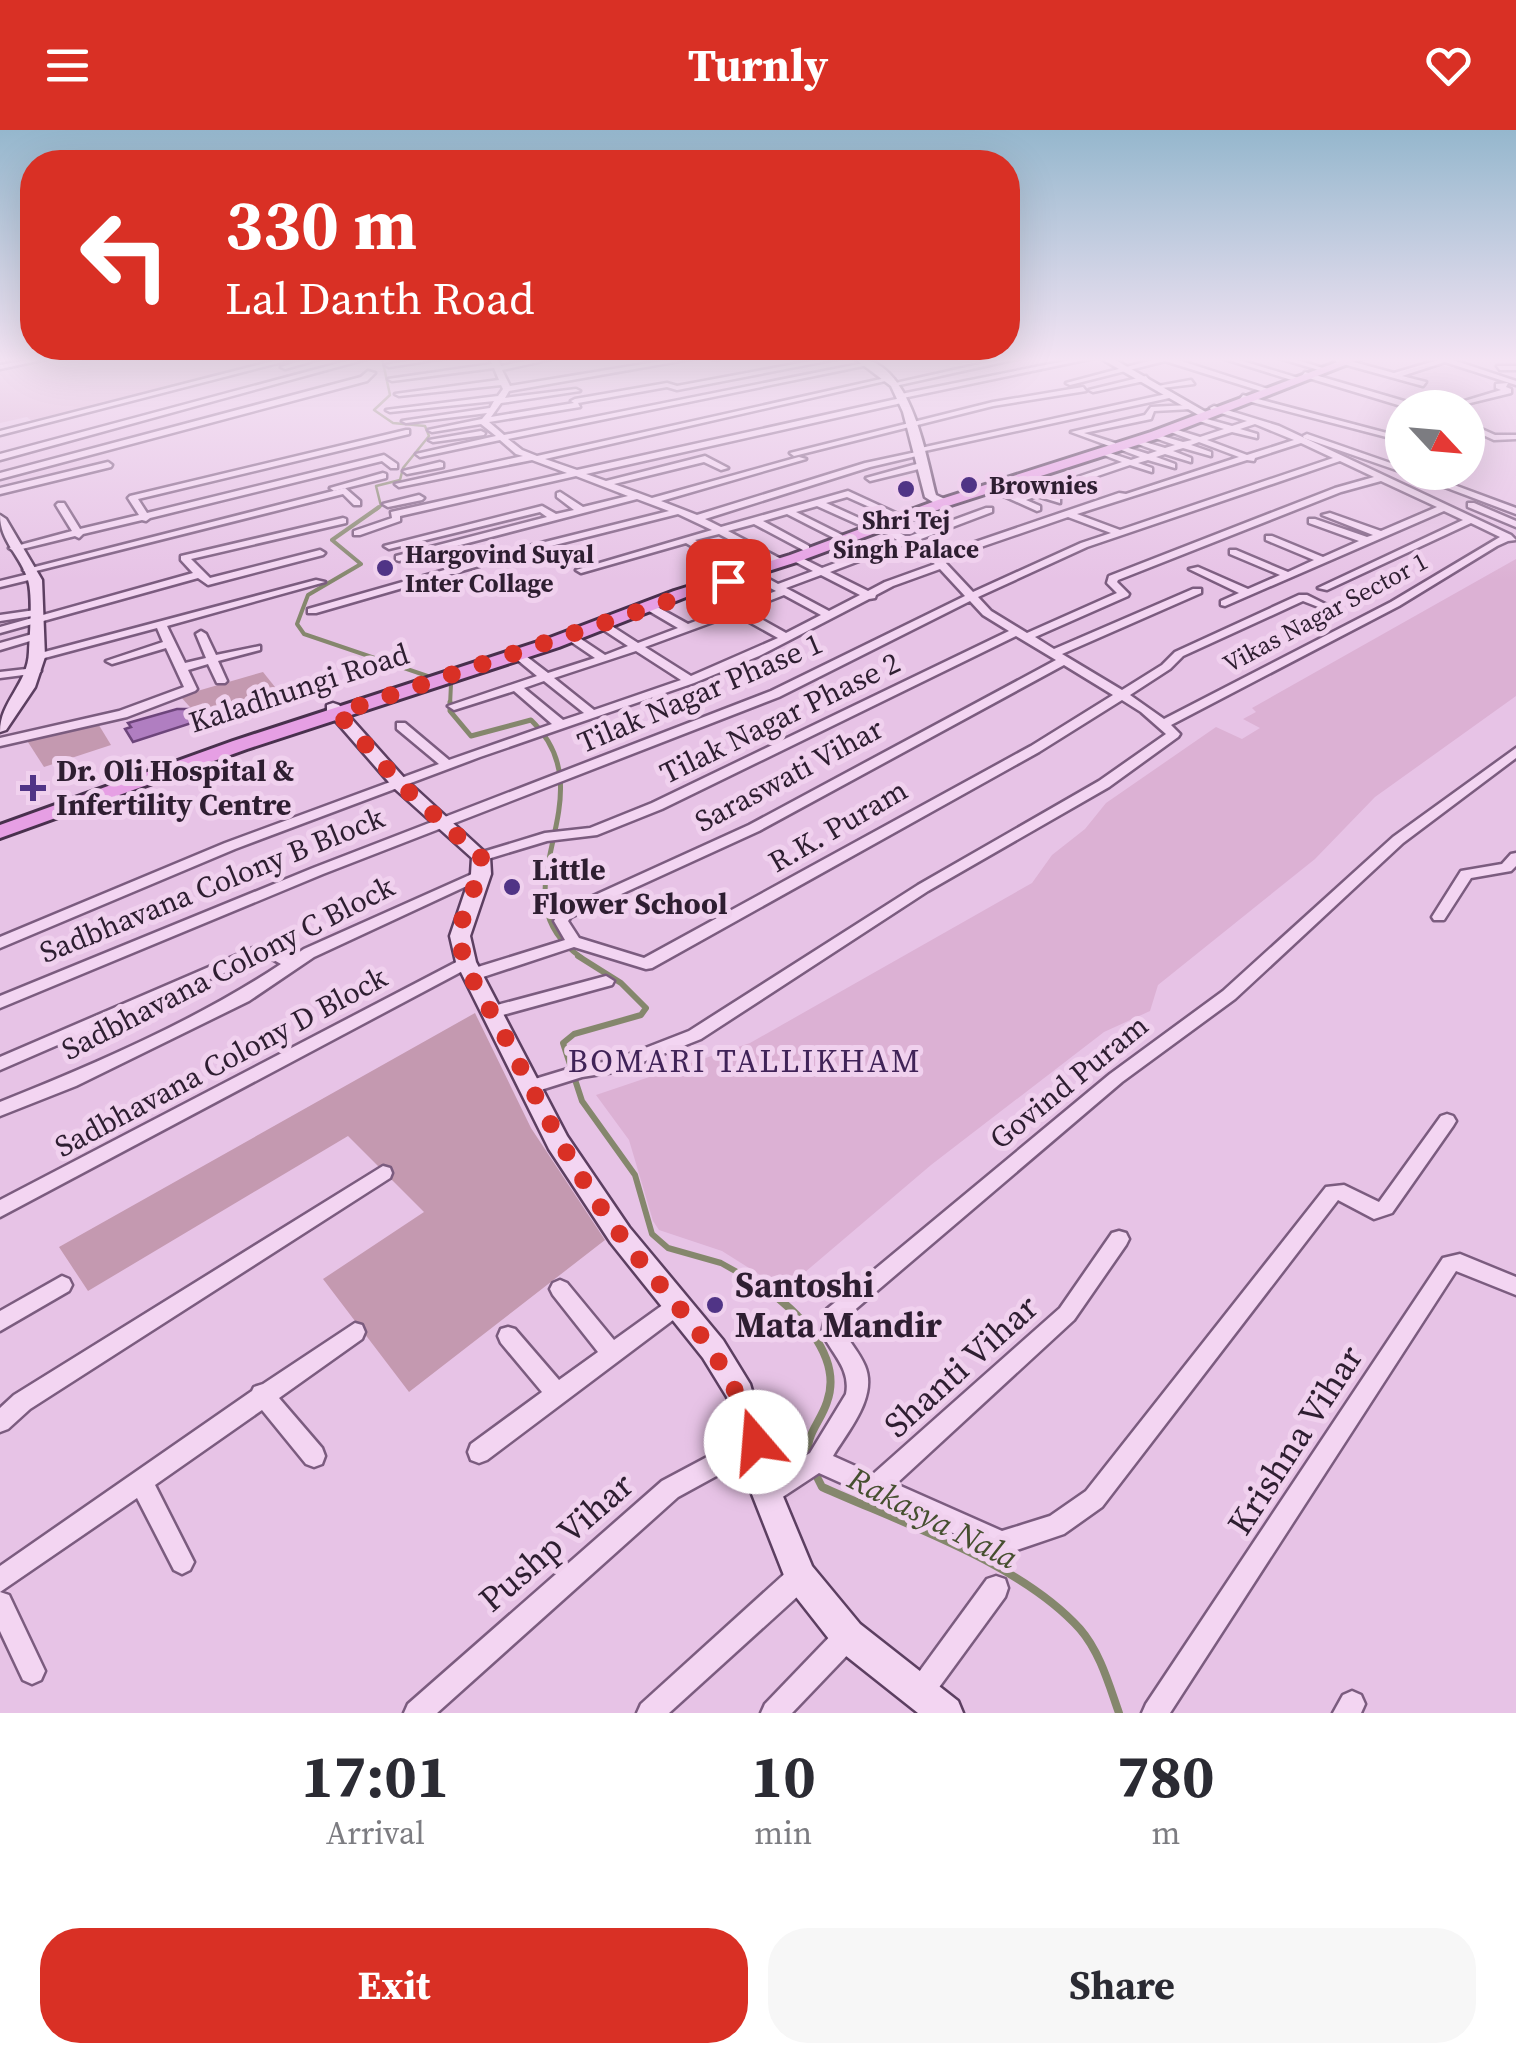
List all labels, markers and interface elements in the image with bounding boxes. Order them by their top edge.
text: Turnly [688,34,828,96]
icon: menu [40,38,95,93]
icon: heart [1421,38,1476,93]
text: 330 m [225,176,417,272]
icon: left [60,190,190,320]
text: Lal Danth Road [225,267,534,329]
north arrow [1385,390,1485,490]
map controls [1385,390,1485,490]
place label: Brownies [989,468,1098,502]
marker: Brownies [958,474,980,496]
marker: Shri Tej Singh Palace [895,478,917,500]
place label: Shri Tej Singh Palace [833,503,979,566]
place label: Hargovind Suyal Inter Collage [405,537,594,600]
pin [686,539,771,624]
street label: Vikas Nagar Sector 1 [1217,544,1433,680]
icon: arrive [701,554,756,609]
marker: Hargovind Suyal Inter Collage [374,557,396,579]
street label: Tilak Nagar Phase 1 [571,622,828,763]
street label: Kaladhungi Road [184,633,414,742]
street label: Tilak Nagar Phase 2 [653,642,907,793]
street label: Saraswati Vihar [687,708,890,841]
place label: Dr. Oli Hospital & Infertility Centre [56,750,294,825]
street label: R.K. Puram [761,769,915,882]
marker: Dr. Oli Hospital & Infertility Centre [20,775,46,801]
street label: Sadbhavana Colony B Block [33,796,391,973]
place label: Little Flower School [532,849,728,924]
street label: Sadbhavana Colony C Block [54,865,402,1069]
marker: Little Flower School [501,876,523,898]
street label: Sadbhavana Colony D Block [47,956,395,1167]
street label: Govind Puram [981,1005,1157,1158]
district label: BOMARI TALLIKHAM [568,1039,922,1083]
place label: Santoshi Mata Mandir [735,1261,942,1349]
street label: Shanti Vihar [873,1284,1049,1448]
marker: Santoshi Mata Mandir [704,1294,726,1316]
street label: Krishna Vihar [1216,1336,1374,1544]
position arrow [704,1390,808,1494]
water label: Rakasya Nala [840,1456,1026,1580]
street label: Pushp Vihar [468,1461,644,1623]
text: 17:01 [301,1735,449,1817]
text: 10 [751,1735,816,1817]
text: 780 [1117,1735,1215,1817]
text: Arrival [326,1811,425,1855]
text: min [754,1811,812,1855]
text: m [1151,1811,1180,1855]
button: Exit [40,1928,748,2043]
button: Share [768,1928,1476,2043]

